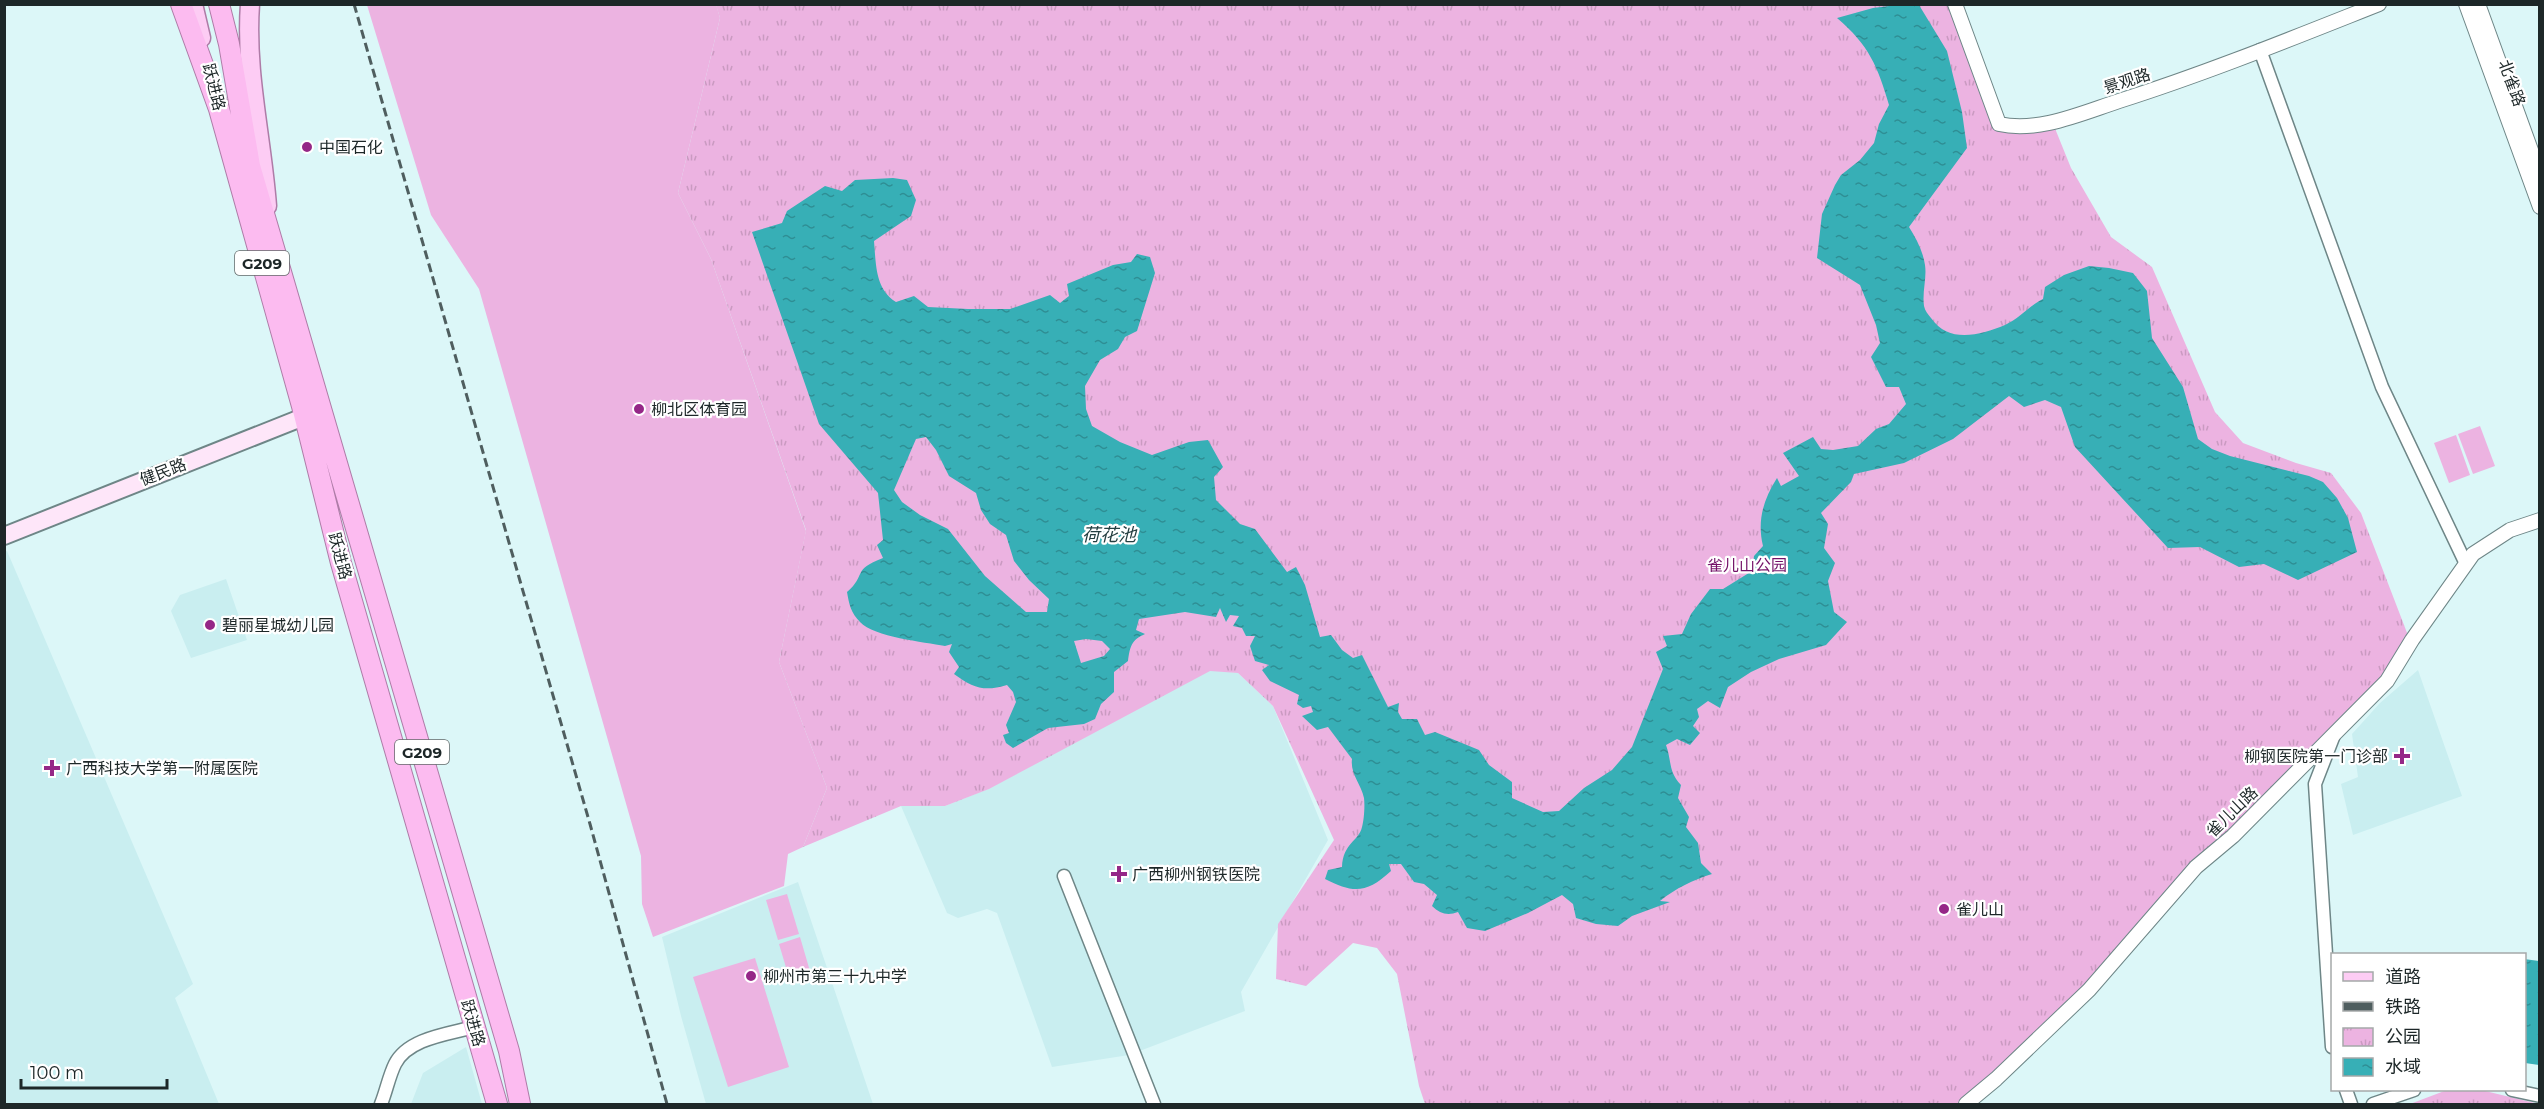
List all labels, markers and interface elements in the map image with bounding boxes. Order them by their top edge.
street label: 北雀路 [2495,57,2529,109]
street label: 跃进路 [199,61,229,113]
street label: 景观路 [2101,65,2153,97]
place label: 中国石化 [319,138,383,157]
marker: 中国石化 [300,140,314,154]
road number: G209 [235,251,289,275]
place label: 柳北区体育园 [651,400,747,419]
marker: 柳北区体育园 [632,402,646,416]
street label: 健民路 [137,455,189,489]
water label: 荷花池 [1082,524,1138,546]
street label: 跃进路 [325,530,355,582]
park label: 雀儿山公园 [1707,556,1787,575]
place label: 碧丽星城幼儿园 [222,616,334,635]
marker: 碧丽星城幼儿园 [203,618,217,632]
road number: G209 [395,740,449,764]
place label: 柳钢医院第一门诊部 [2244,747,2388,766]
marker: 柳钢医院第一门诊部 [2393,747,2411,765]
marker: 广西科技大学第一附属医院 [43,759,61,777]
place label: 广西科技大学第一附属医院 [66,759,258,778]
street label: 雀儿山路 [2202,783,2262,841]
marker: 广西柳州钢铁医院 [1110,865,1128,883]
place label: 广西柳州钢铁医院 [1132,865,1260,884]
place label: 雀儿山 [1956,900,2004,919]
marker: 雀儿山 [1937,902,1951,916]
legend [2331,953,2526,1091]
text: 道路 [2385,966,2421,988]
place label: 柳州市第三十九中学 [763,967,907,986]
marker: 柳州市第三十九中学 [744,969,758,983]
text: 铁路 [2385,996,2421,1018]
street label: 跃进路 [457,997,489,1049]
text: 公园 [2385,1026,2421,1048]
scale bar [21,1052,166,1090]
text: 水域 [2385,1056,2421,1078]
text: 100 m [30,1062,84,1084]

